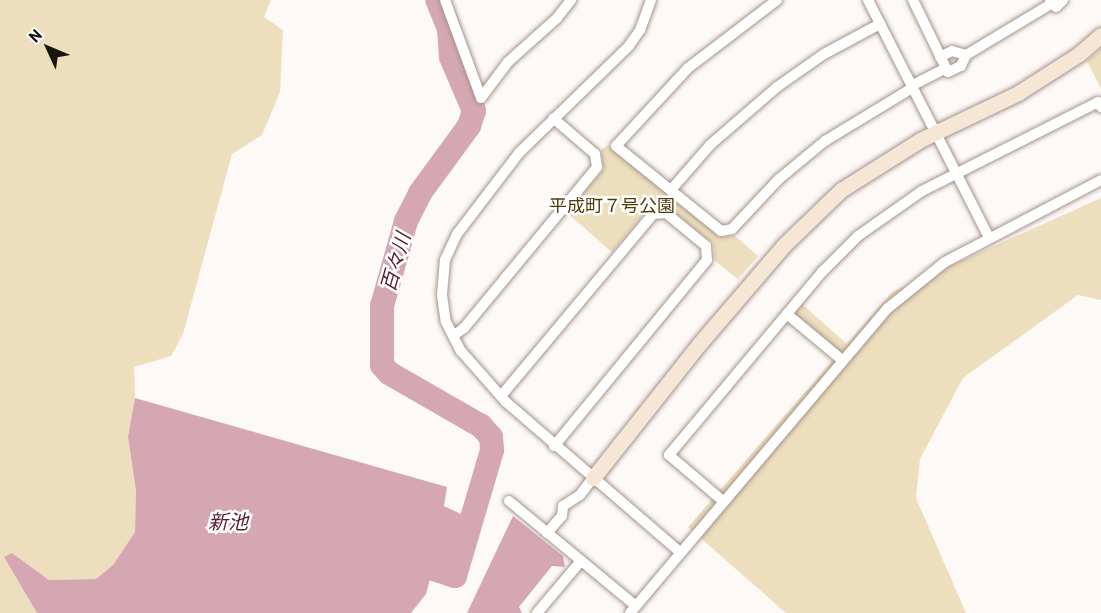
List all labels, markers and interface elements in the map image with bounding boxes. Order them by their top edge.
north arrow [18,18,78,78]
text: N [24,25,45,46]
park label: 平成町７号公園 [549,194,675,216]
water label: 百々川 [375,230,415,294]
water label: 新池 [208,509,248,533]

